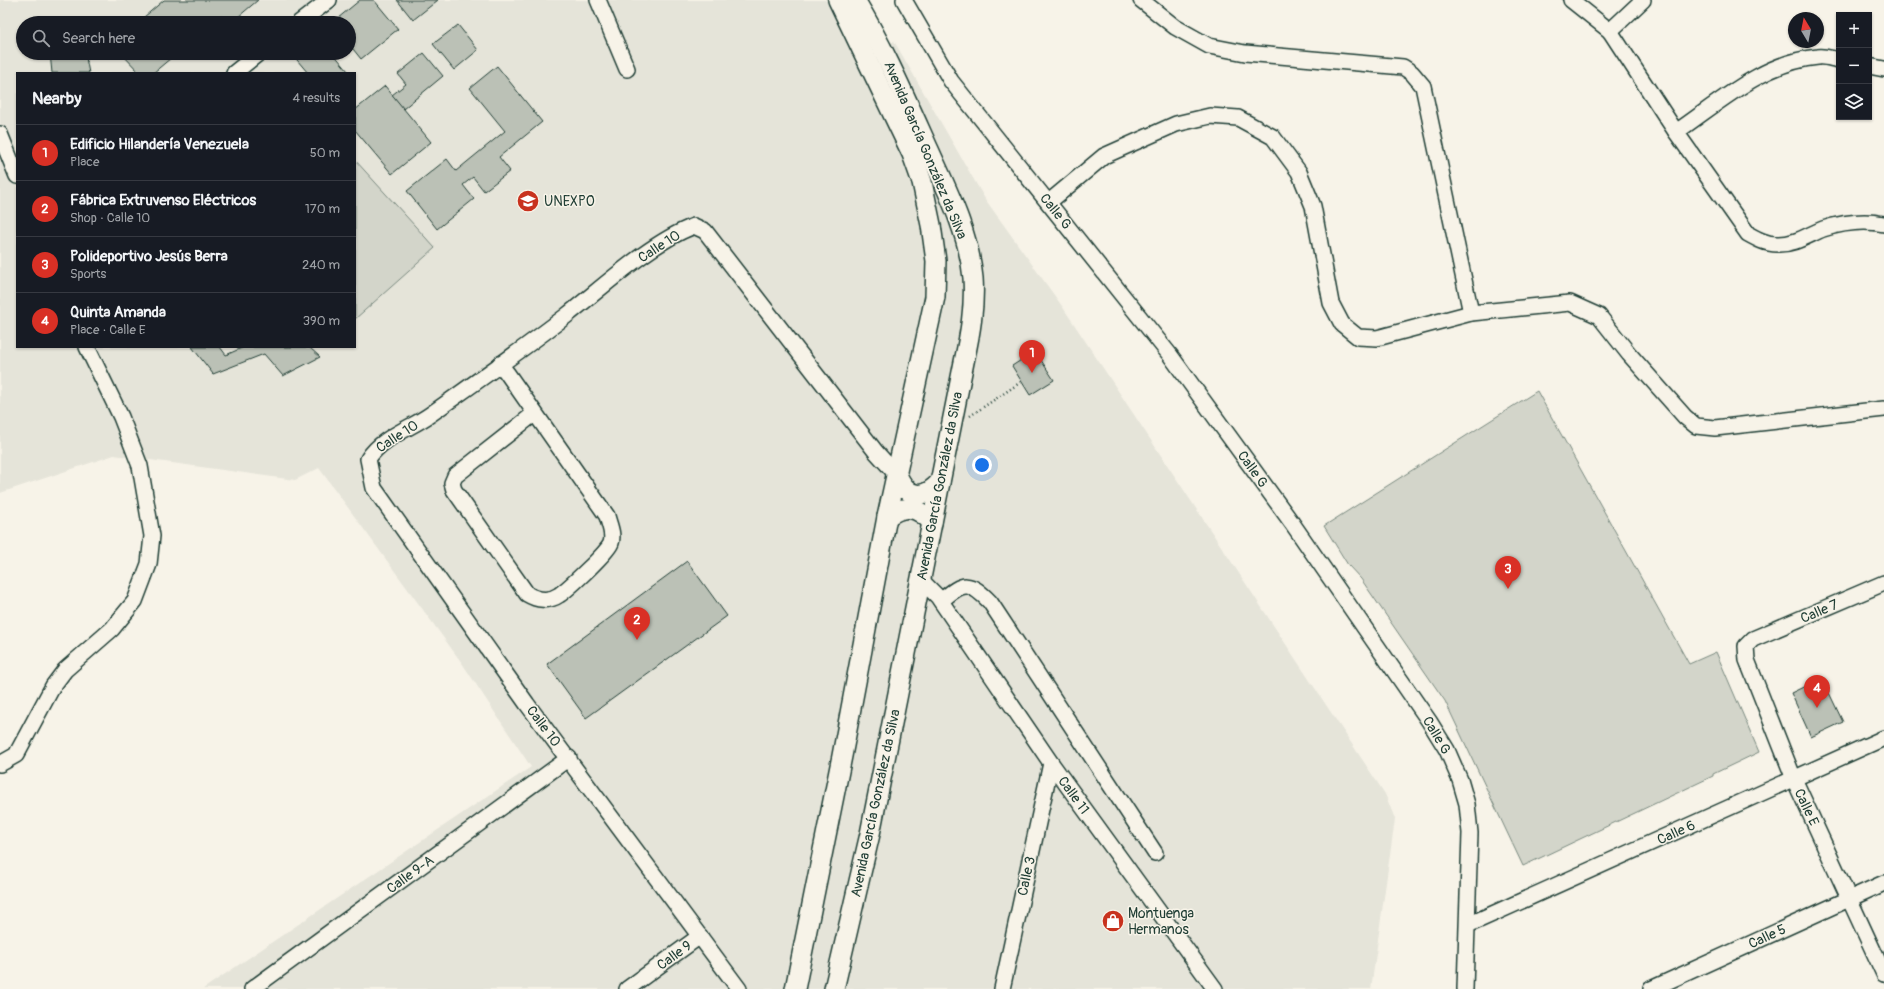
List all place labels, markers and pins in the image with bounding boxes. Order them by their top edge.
school or university icon: UNEXPO [515,188,541,214]
place label: UNEXPO [544,193,595,210]
pin: 1 [1019,340,1045,373]
pin: 3 [1495,556,1521,589]
pin: 2 [624,607,650,640]
pin: 4 [1804,675,1830,708]
place label: Montuenga Hermanos [1128,905,1194,938]
shop icon: Montuenga Hermanos [1100,908,1126,934]

